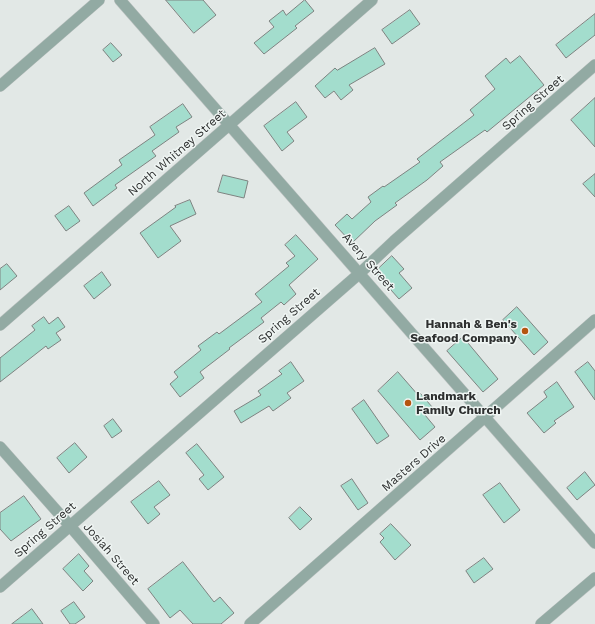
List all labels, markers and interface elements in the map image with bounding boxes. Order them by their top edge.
street label: Spring Street [499,72,567,134]
street label: North Whitney Street [125,107,229,199]
street label: Avery Street [339,230,397,294]
street label: Spring Street [255,285,323,347]
place label: Hannah & Ben's Seafood Company [410,317,517,345]
marker: Hannah & Ben's Seafood Company [520,326,530,336]
place label: Landmark Family Church [416,389,501,417]
marker: Landmark Family Church [403,398,413,408]
street label: Masters Drive [379,431,449,495]
street label: Spring Street [11,499,79,561]
street label: Josiah Street [80,520,142,588]

